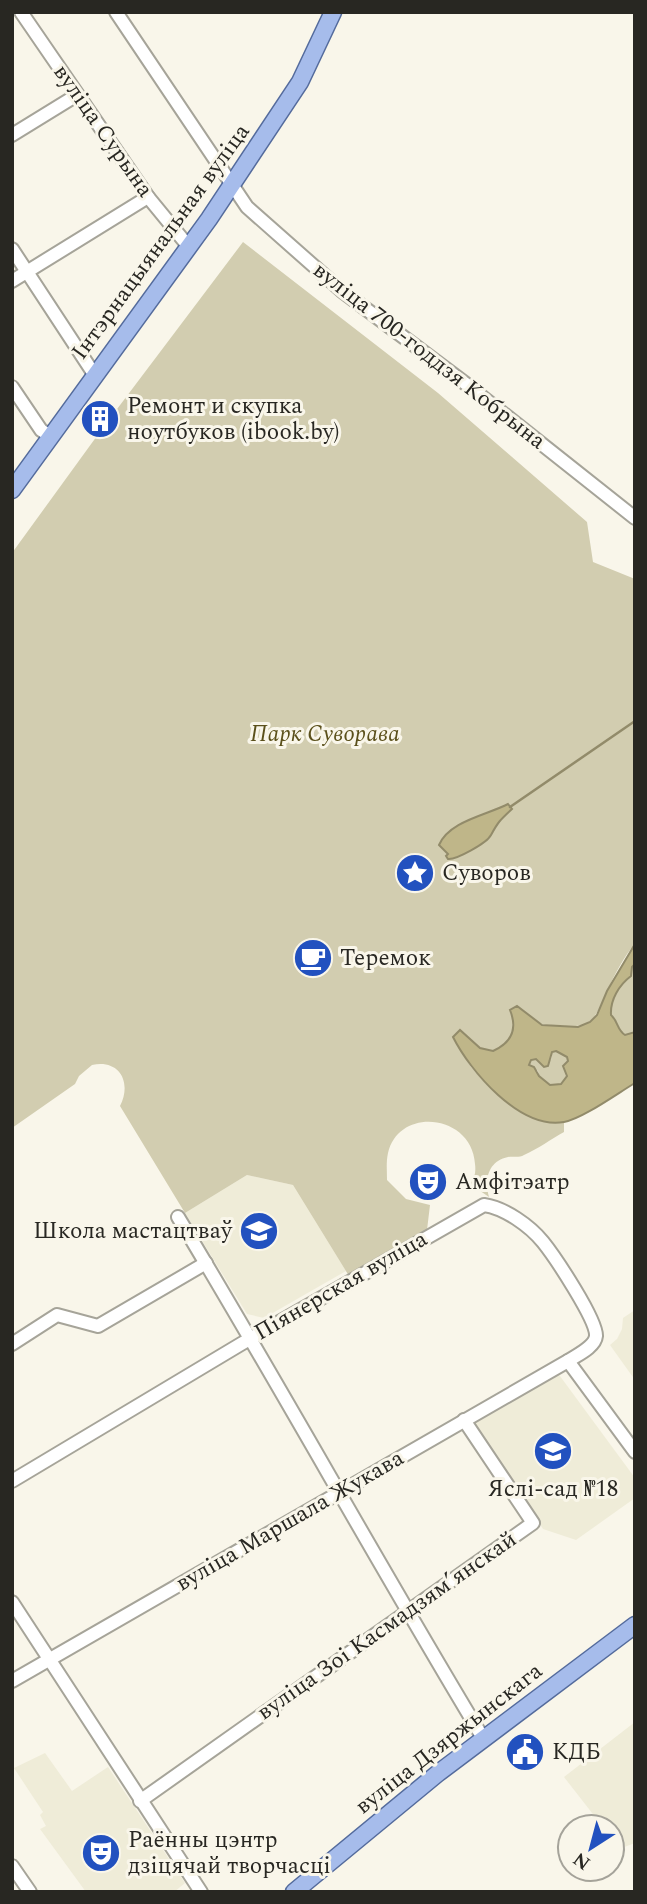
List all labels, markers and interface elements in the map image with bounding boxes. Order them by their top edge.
street label: вуліца Сурына [44,57,162,205]
street label: Інтэрнацыянальная вуліца [63,116,259,368]
street label: вуліца 700-годдзя Кобрына [305,254,553,458]
place label: Ремонт и скупка ноутбуков (ibook.by) [127,389,340,450]
building icon: Ремонт и скупка ноутбуков (ibook.by) [79,398,121,440]
park label: Парк Суворава [250,717,400,752]
place icon: Суворов [394,852,436,894]
place label: Суворов [442,856,531,891]
cafe icon: Теремок [292,937,334,979]
place label: Теремок [340,941,431,976]
theatre icon: Амфітэатр [407,1161,449,1203]
place label: Амфітэатр [455,1165,570,1200]
school or university icon: Школа мастацтваў [238,1210,280,1252]
place label: Школа мастацтваў [33,1214,233,1249]
street label: Піянерская вуліца [248,1222,434,1350]
school or university icon: Яслі-сад №18 [532,1430,574,1472]
street label: вуліца Маршала Жукава [169,1441,411,1601]
place label: Яслі-сад №18 [488,1472,618,1507]
street label: вуліца Зоі Касмадзямʼянскай [250,1523,524,1729]
street label: вуліца Дзяржынскага [348,1655,550,1823]
public building icon: КДБ [504,1731,546,1773]
place label: КДБ [552,1735,601,1770]
north arrow [556,1813,626,1883]
place label: Раённы цэнтр дзіцячай творчасці [128,1823,331,1884]
theatre icon: Раённы цэнтр дзіцячай творчасці [80,1832,122,1874]
text: N [567,1844,597,1877]

